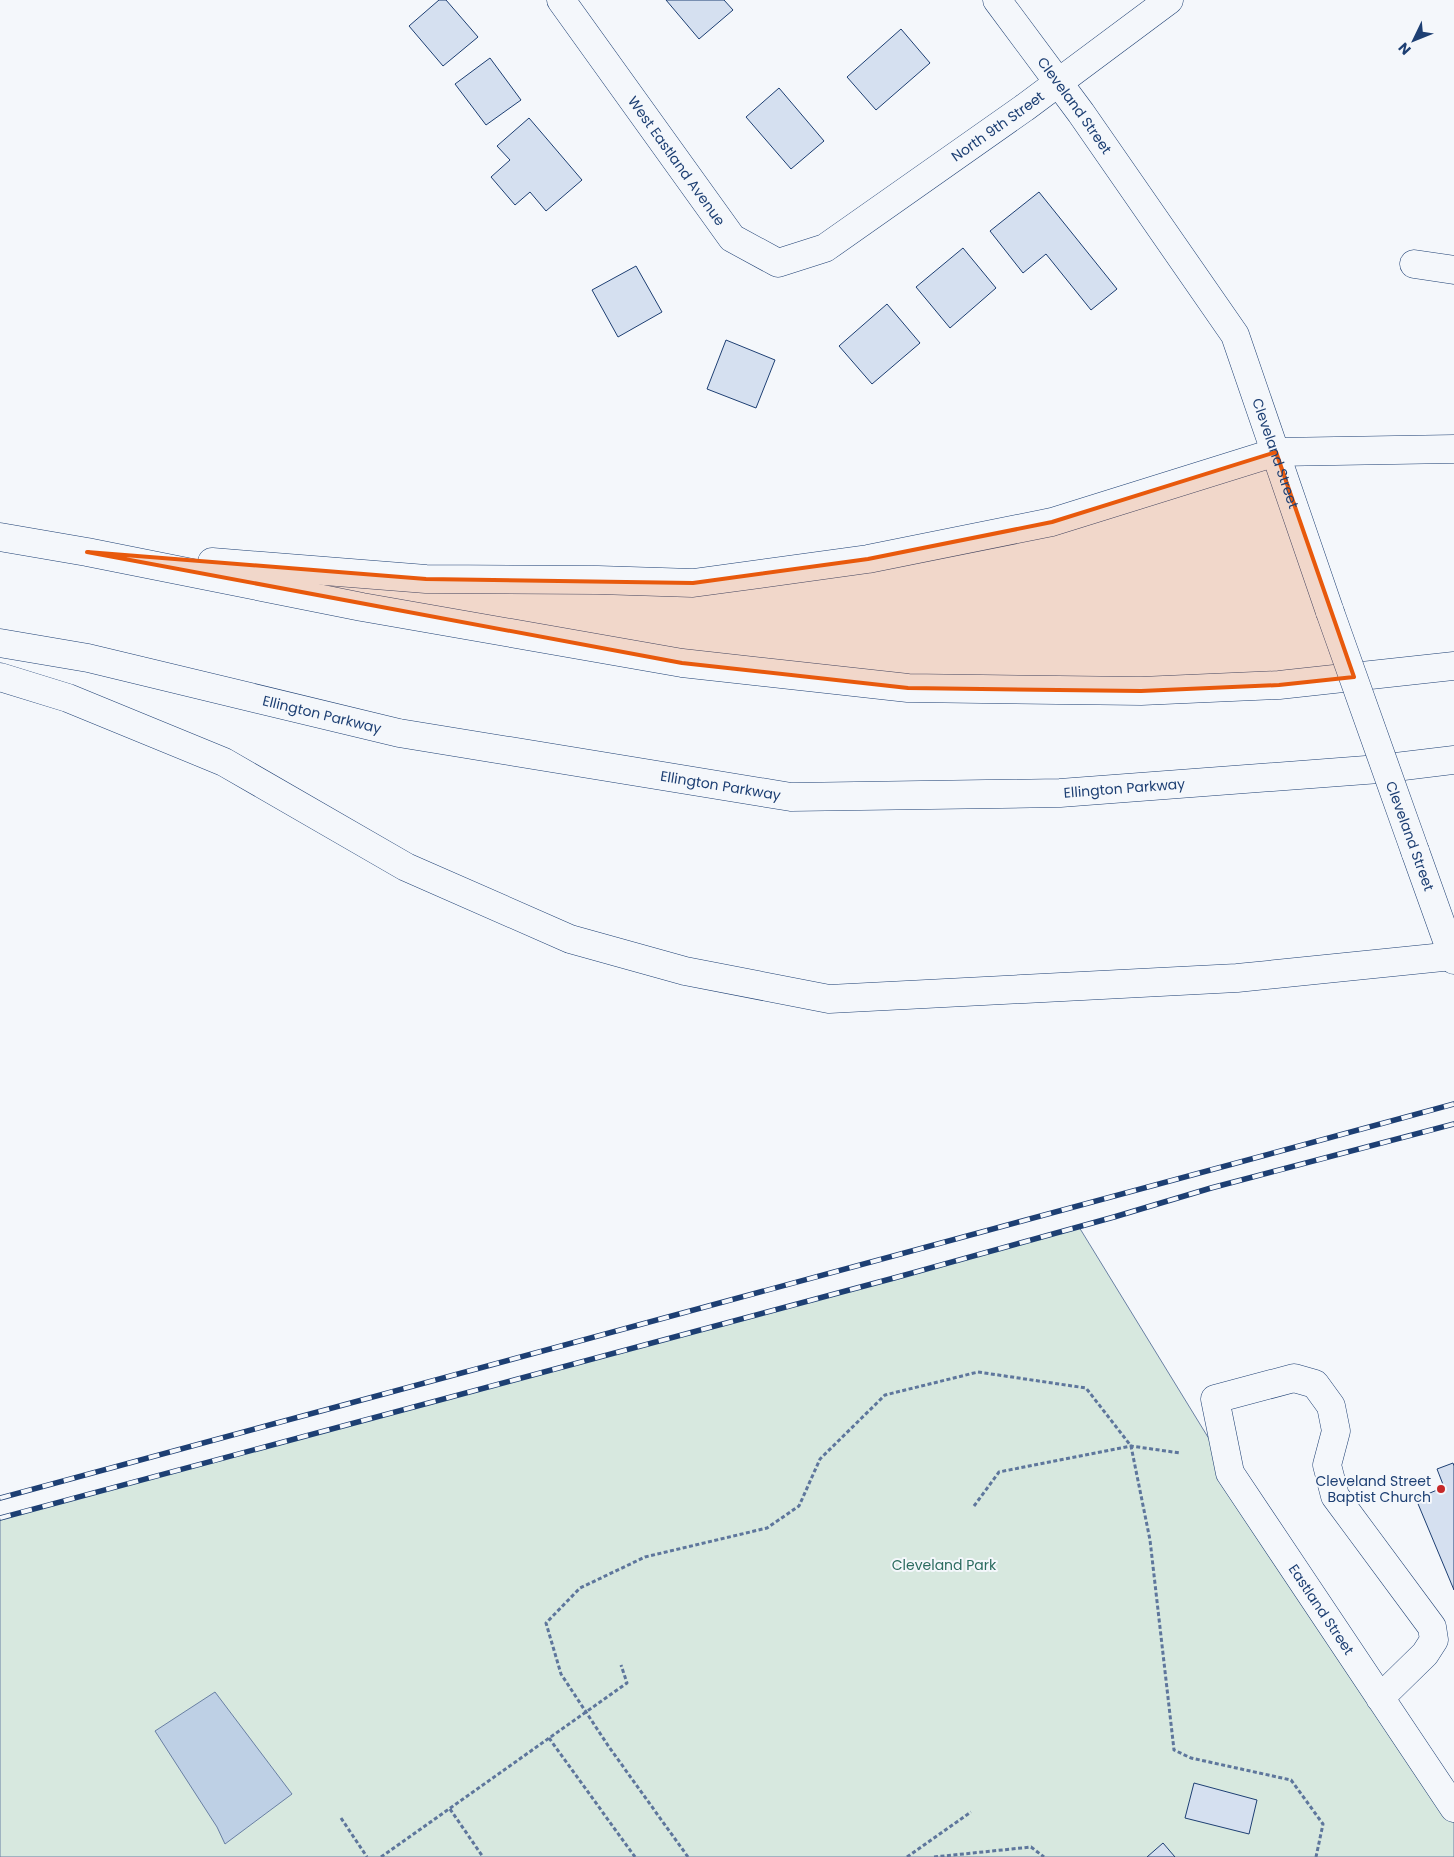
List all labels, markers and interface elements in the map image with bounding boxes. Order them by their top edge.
north arrow [1389,15,1439,65]
text: N [1394,38,1415,60]
street label: Cleveland Street [1033,53,1117,158]
street label: North 9th Street [947,86,1048,166]
street label: West Eastland Avenue [623,92,730,230]
street label: Cleveland Street [1247,395,1304,511]
street label: Ellington Parkway [261,690,384,738]
street label: Ellington Parkway [659,766,782,805]
street label: Ellington Parkway [1063,774,1186,803]
street label: Cleveland Street [1381,778,1439,894]
place label: Cleveland Street Baptist Church [1315,1471,1431,1507]
marker: Cleveland Street Baptist Church [1435,1483,1447,1495]
park label: Cleveland Park [892,1555,997,1575]
street label: Eastland Street [1284,1560,1359,1659]

